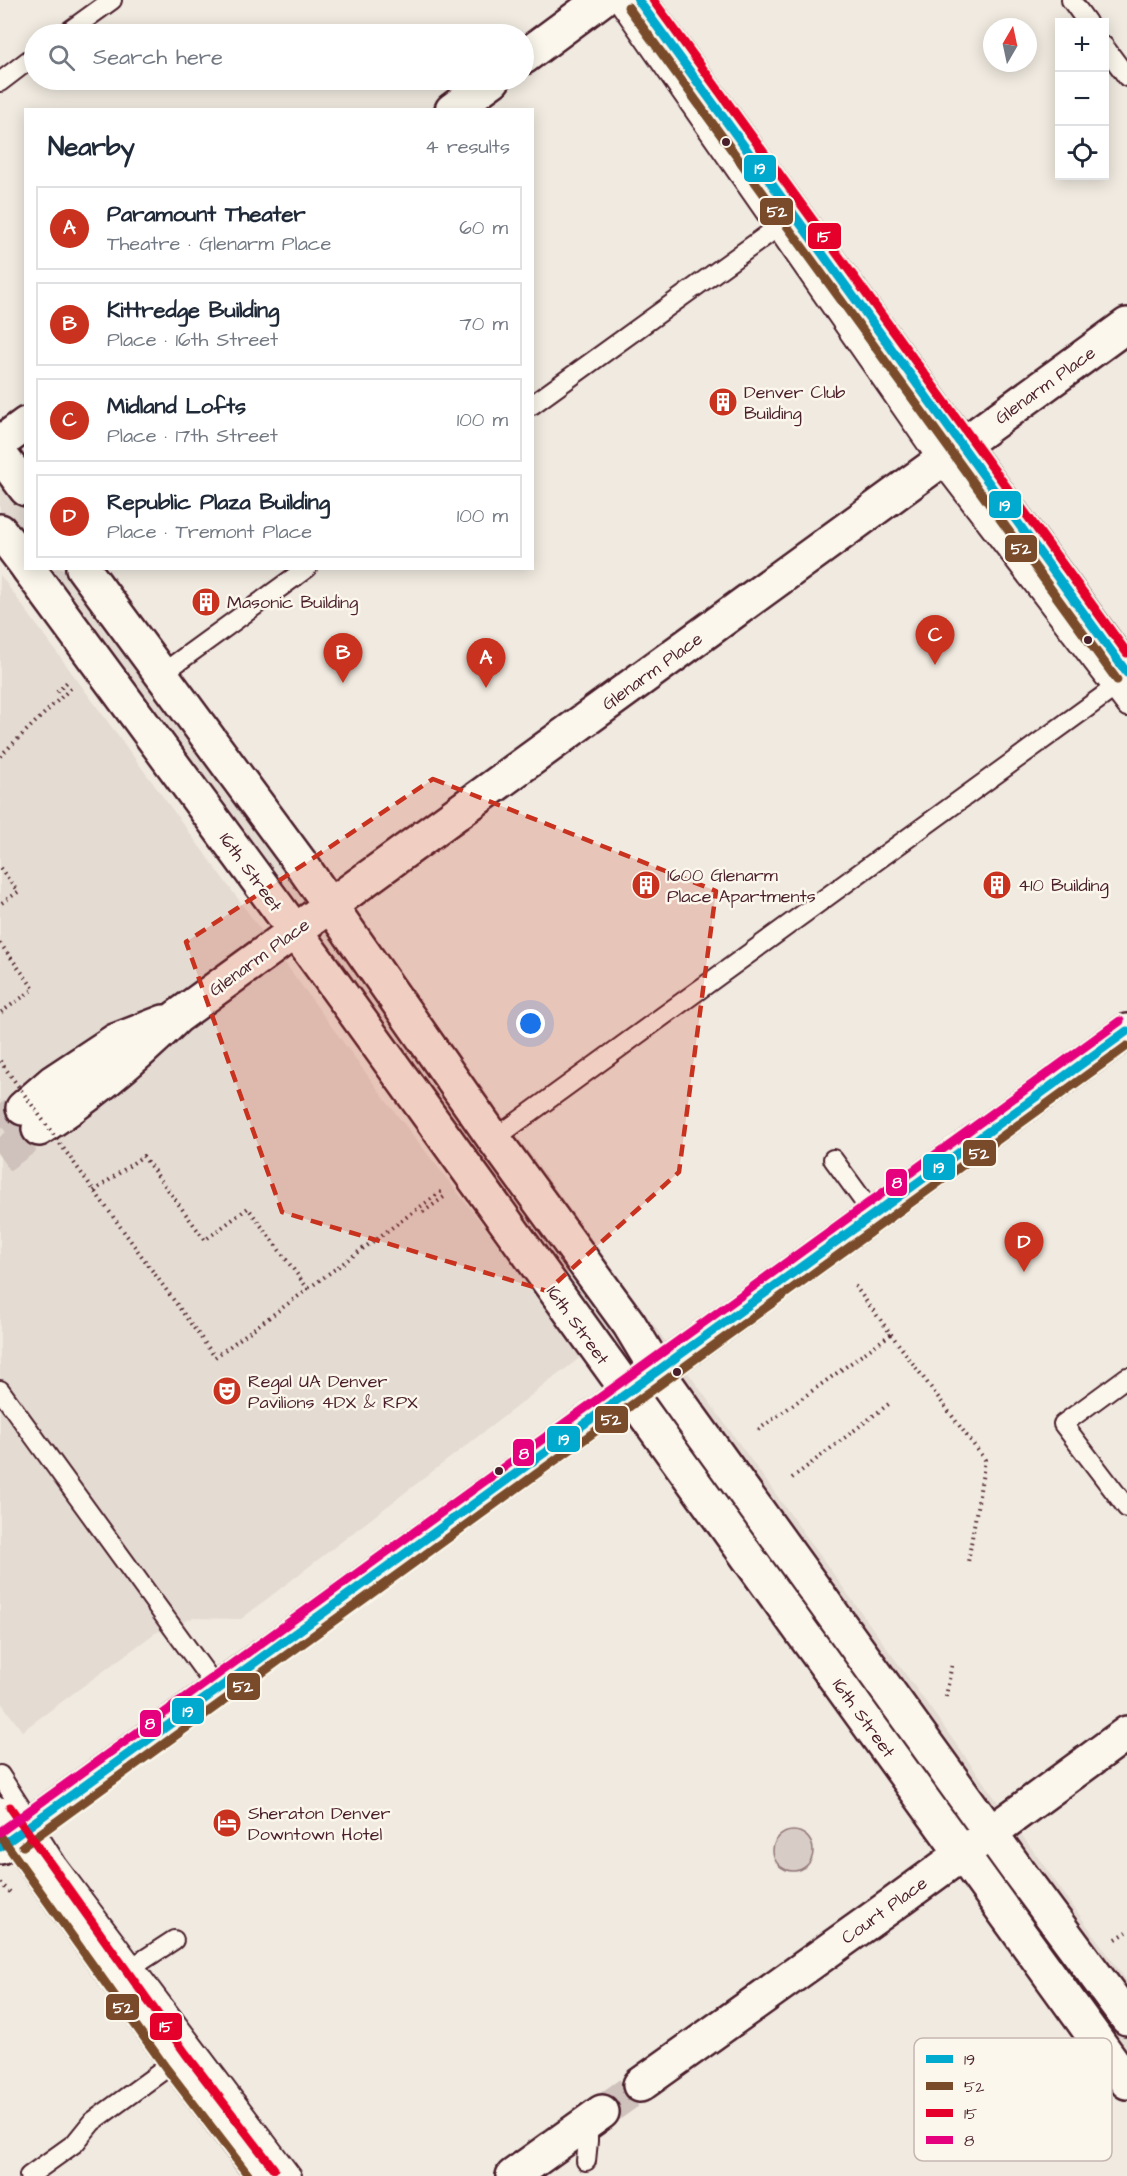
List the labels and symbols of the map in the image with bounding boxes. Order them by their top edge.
north arrow [983,18,1037,72]
unlabelled marker [720,136,732,148]
line badge: 19 [743,154,777,183]
text: 19 [754,158,766,180]
line badge: 52 [759,197,794,226]
text: 52 [767,201,788,223]
line badge: 15 [807,222,842,250]
text: 15 [817,226,831,248]
street label: Glenarm Place [990,340,1101,430]
place label: Denver Club Building [744,380,845,427]
building icon: Denver Club Building [707,386,739,418]
line badge: 19 [988,490,1022,519]
text: 19 [999,495,1011,517]
line badge: 52 [1004,534,1038,563]
text: 52 [1011,538,1032,560]
building icon: Masonic Building [190,586,222,618]
place label: Masonic Building [227,590,358,616]
pin: C [916,616,954,665]
street label: Glenarm Place [597,626,708,716]
pin: B [324,634,362,683]
unlabelled marker [1082,634,1094,646]
pin: A [466,638,506,688]
street label: 16th Street [213,828,288,918]
place label: 1600 Glenarm Place Apartments [667,863,816,909]
building icon: 1600 Glenarm Place Apartments [630,869,662,901]
building icon: 410 Building [981,869,1013,901]
place label: 410 Building [1018,873,1109,899]
street label: Glenarm Place [204,912,315,1002]
your location [516,1009,545,1038]
line badge: 52 [962,1139,997,1167]
text: 52 [969,1143,990,1165]
line badge: 19 [922,1153,956,1181]
text: 19 [933,1157,945,1179]
line badge: 8 [885,1168,908,1197]
text: 8 [892,1172,903,1194]
pin: D [1004,1222,1044,1272]
street label: 16th Street [540,1281,615,1371]
unlabelled marker [671,1366,683,1378]
place label: Regal UA Denver Pavilions 4DX & RPX [248,1369,418,1415]
theatre icon: Regal UA Denver Pavilions 4DX & RPX [211,1375,243,1407]
line badge: 52 [594,1405,629,1434]
text: 52 [601,1409,622,1431]
line badge: 19 [546,1425,581,1453]
text: 19 [558,1429,570,1451]
line badge: 8 [512,1438,535,1467]
text: 8 [519,1443,530,1465]
unlabelled marker [493,1465,505,1477]
line badge: 52 [226,1672,261,1701]
street label: 16th Street [826,1674,901,1764]
text: 52 [233,1676,254,1698]
line badge: 19 [171,1697,205,1725]
text: 19 [182,1701,194,1723]
line badge: 8 [139,1709,162,1738]
text: 8 [145,1713,156,1735]
place label: Sheraton Denver Downtown Hotel [248,1801,390,1847]
hotel icon: Sheraton Denver Downtown Hotel [211,1807,243,1839]
street label: Court Place [836,1870,933,1950]
line badge: 52 [105,1993,140,2021]
text: 52 [113,1997,134,2019]
line badge: 15 [149,2012,183,2041]
text: 15 [159,2016,173,2038]
legend [914,2038,1112,2161]
text: 19 [964,2049,975,2071]
text: 52 [964,2076,984,2098]
text: 15 [964,2103,978,2125]
text: 8 [964,2130,974,2152]

